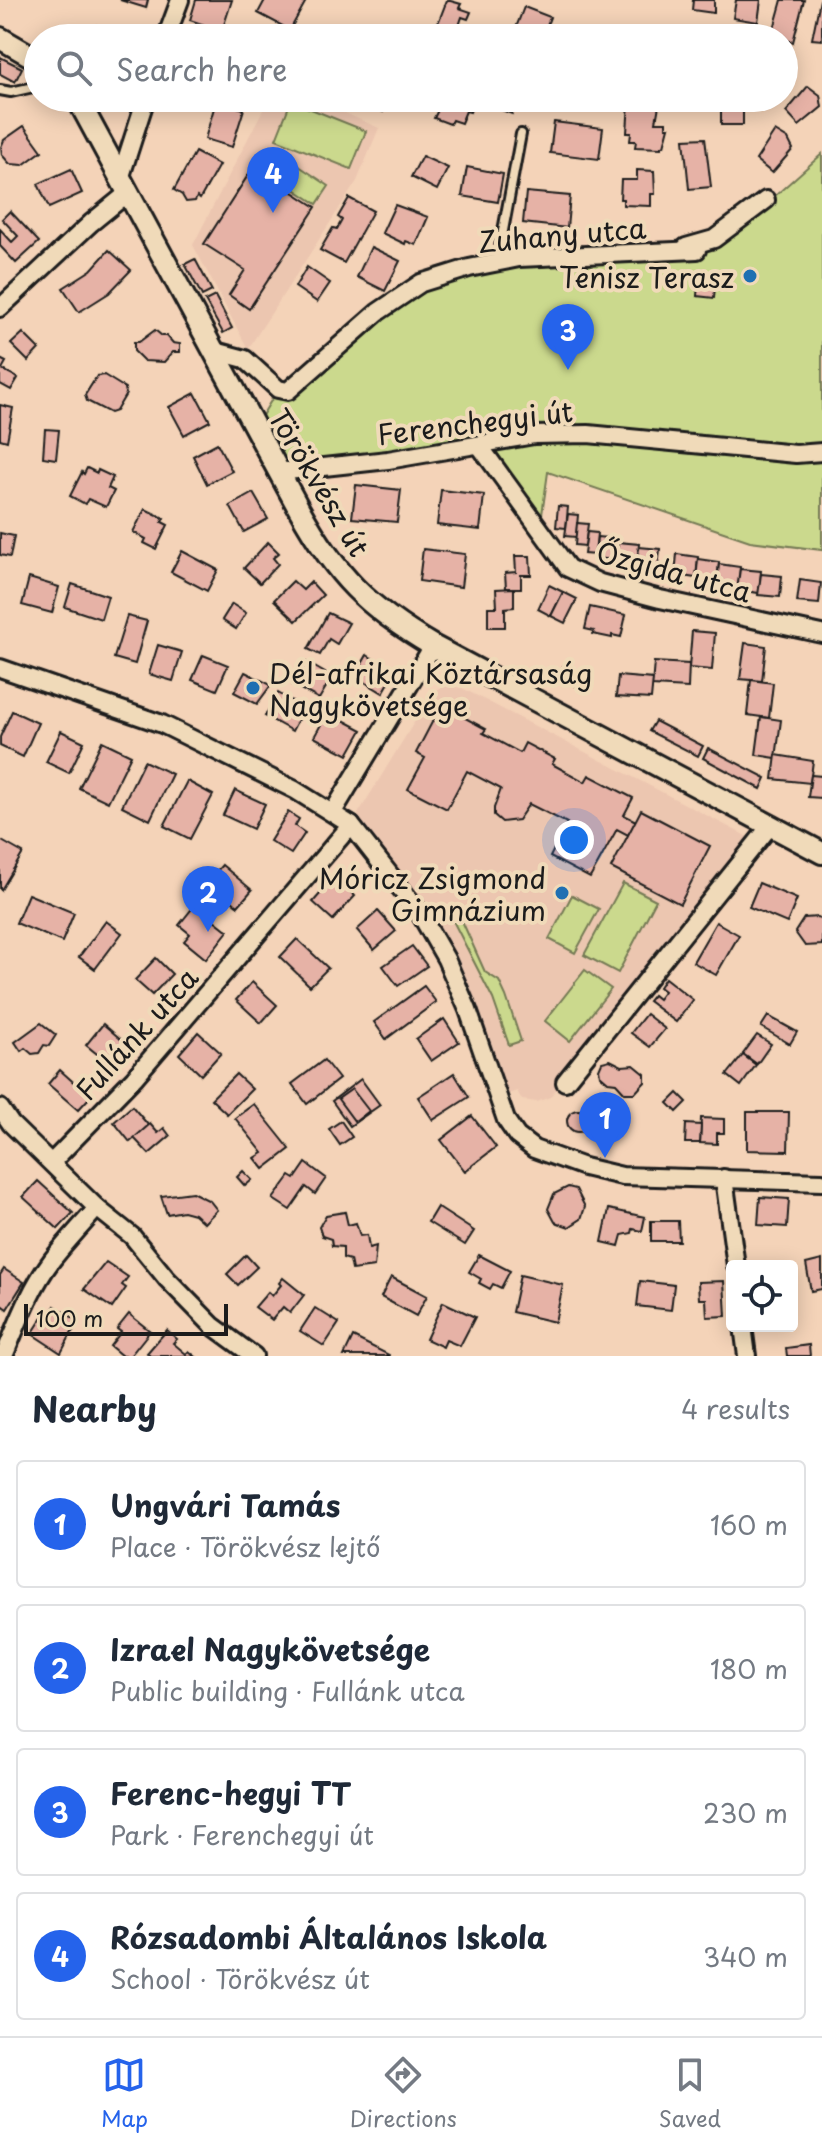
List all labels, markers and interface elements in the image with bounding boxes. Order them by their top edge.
search box [24,24,798,112]
icon: search [52,46,96,90]
text: Search here [116,46,288,91]
pin: 4 [247,147,299,213]
street label: Zuhany utca [476,205,648,263]
place label: Tenisz Terasz [559,255,734,298]
marker: Tenisz Terasz [741,267,759,285]
pin: 3 [542,304,594,370]
street label: Ferenchegyi út [375,389,575,455]
street label: Törökvész út [259,400,381,564]
street label: Őzgida utca [592,530,756,612]
place label: Dél-afrikai Köztársaság Nagykövetsége [269,651,592,726]
marker: Dél-afrikai Köztársaság Nagykövetsége [244,679,262,697]
your location [554,820,594,860]
place label: Móricz Zsigmond Gimnázium [319,856,546,931]
pin: 2 [182,866,234,932]
marker: Móricz Zsigmond Gimnázium [553,884,571,902]
street label: Fullánk utca [64,956,208,1109]
pin: 1 [579,1092,631,1158]
map controls [726,1260,798,1332]
button: locate [726,1260,798,1332]
scale bar [24,1300,228,1336]
text: 100 m [36,1301,103,1334]
text: Nearby [32,1382,157,1434]
text: 4 results [681,1389,790,1428]
text: Ungvári Tamás [110,1482,340,1527]
text: 1 [54,1505,66,1544]
text: 160 m [710,1505,788,1544]
text: Place · Törökvész lejtő [110,1527,381,1566]
text: Izrael Nagykövetsége [110,1626,430,1671]
text: 2 [51,1649,69,1688]
text: 180 m [710,1649,788,1688]
text: Public building · Fullánk utca [110,1671,465,1710]
text: Ferenc-hegyi TT [110,1770,351,1815]
text: 3 [51,1793,69,1832]
text: 230 m [703,1793,788,1832]
text: Park · Ferenchegyi út [110,1815,374,1854]
text: Rózsadombi Általános Iskola [110,1914,547,1959]
text: 4 [51,1937,69,1976]
text: 340 m [703,1937,788,1976]
text: School · Törökvész út [110,1959,370,1998]
tab: Map [101,2053,148,2134]
tab: Directions [350,2053,457,2134]
tab: Saved [659,2053,721,2134]

